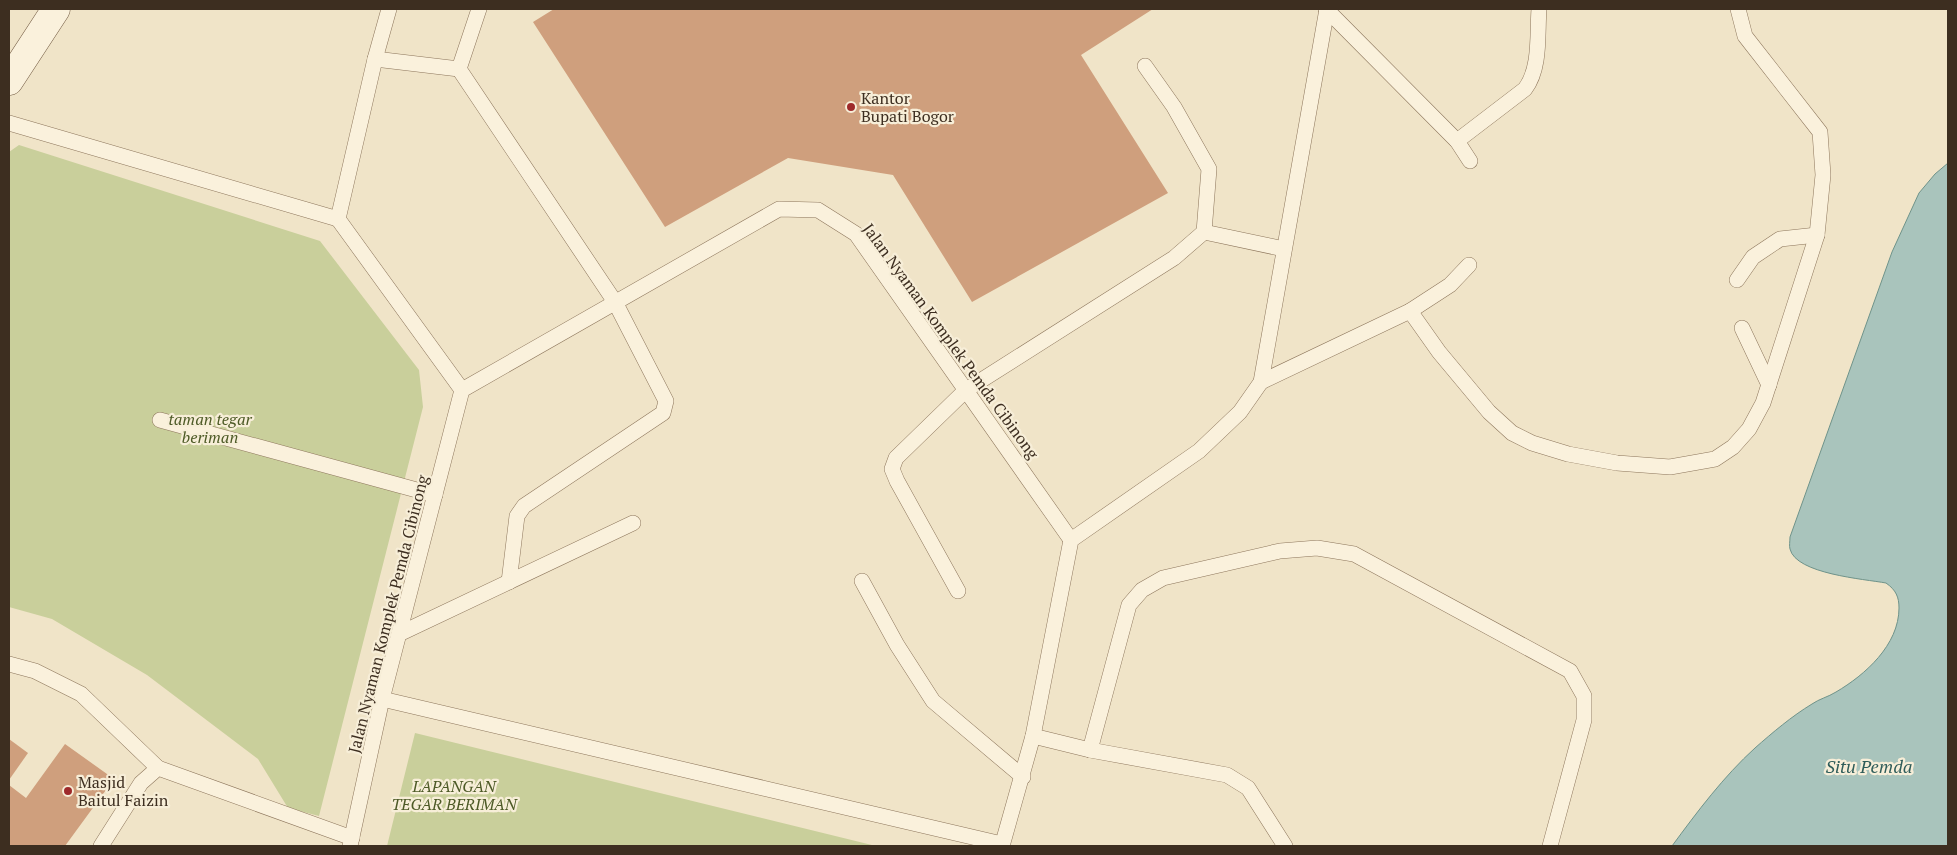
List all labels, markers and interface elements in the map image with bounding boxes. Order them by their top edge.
place label: Kantor Bupati Bogor [861,87,955,127]
marker: Kantor Bupati Bogor [845,101,857,113]
street label: Jalan Nyaman Komplek Pemda Cibinong [858,219,1044,464]
park label: taman tegar beriman [168,408,252,448]
street label: Jalan Nyaman Komplek Pemda Cibinong [343,472,433,755]
water label: Situ Pemda [1826,754,1912,778]
place label: Masjid Baitul Faizin [78,771,169,811]
park label: LAPANGAN TEGAR BERIMAN [392,775,518,815]
marker: Masjid Baitul Faizin [62,785,74,797]

